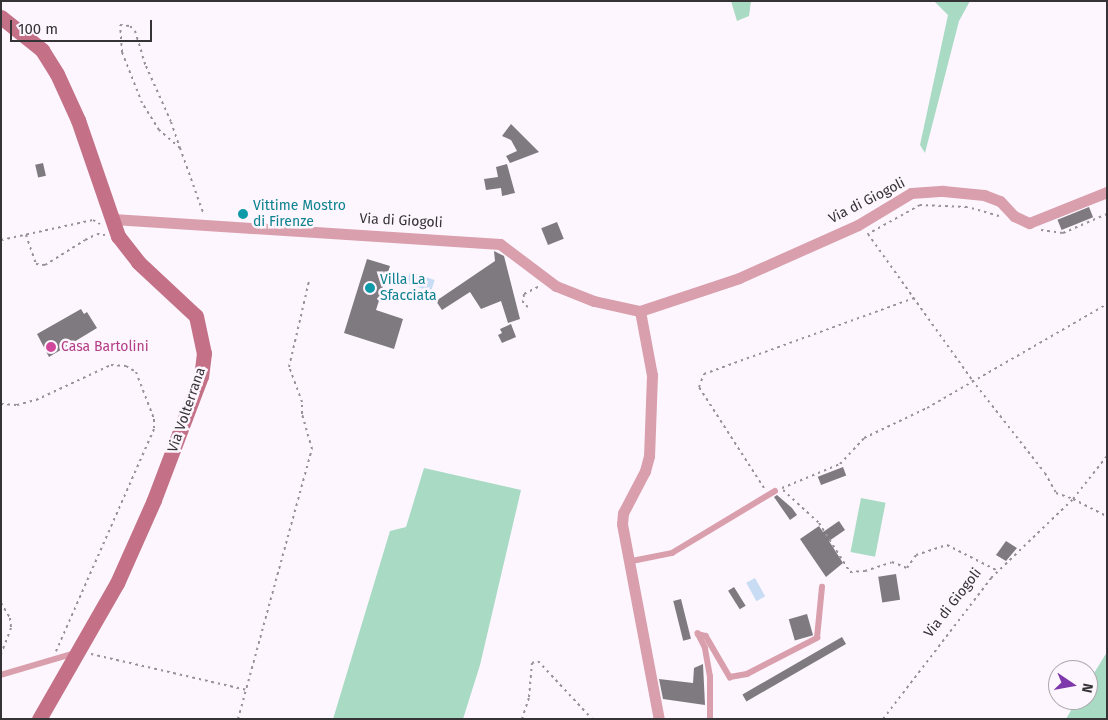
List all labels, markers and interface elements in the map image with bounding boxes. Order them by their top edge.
scale bar [12,10,155,42]
text: 100 m [18,20,58,38]
street label: Via di Giogoli [826,175,908,227]
place label: Vittime Mostro di Firenze [253,198,346,230]
marker: Vittime Mostro di Firenze [237,208,249,220]
street label: Via di Giogoli [359,210,443,232]
place label: Villa La Sfacciata [380,272,437,304]
marker: Villa La Sfacciata [364,282,376,294]
place label: Casa Bartolini [61,339,149,355]
marker: Casa Bartolini [45,341,57,353]
street label: Via Volterrana [165,365,209,455]
street label: Via di Giogoli [921,565,985,641]
north arrow [1048,660,1098,710]
text: N [1078,682,1096,694]

